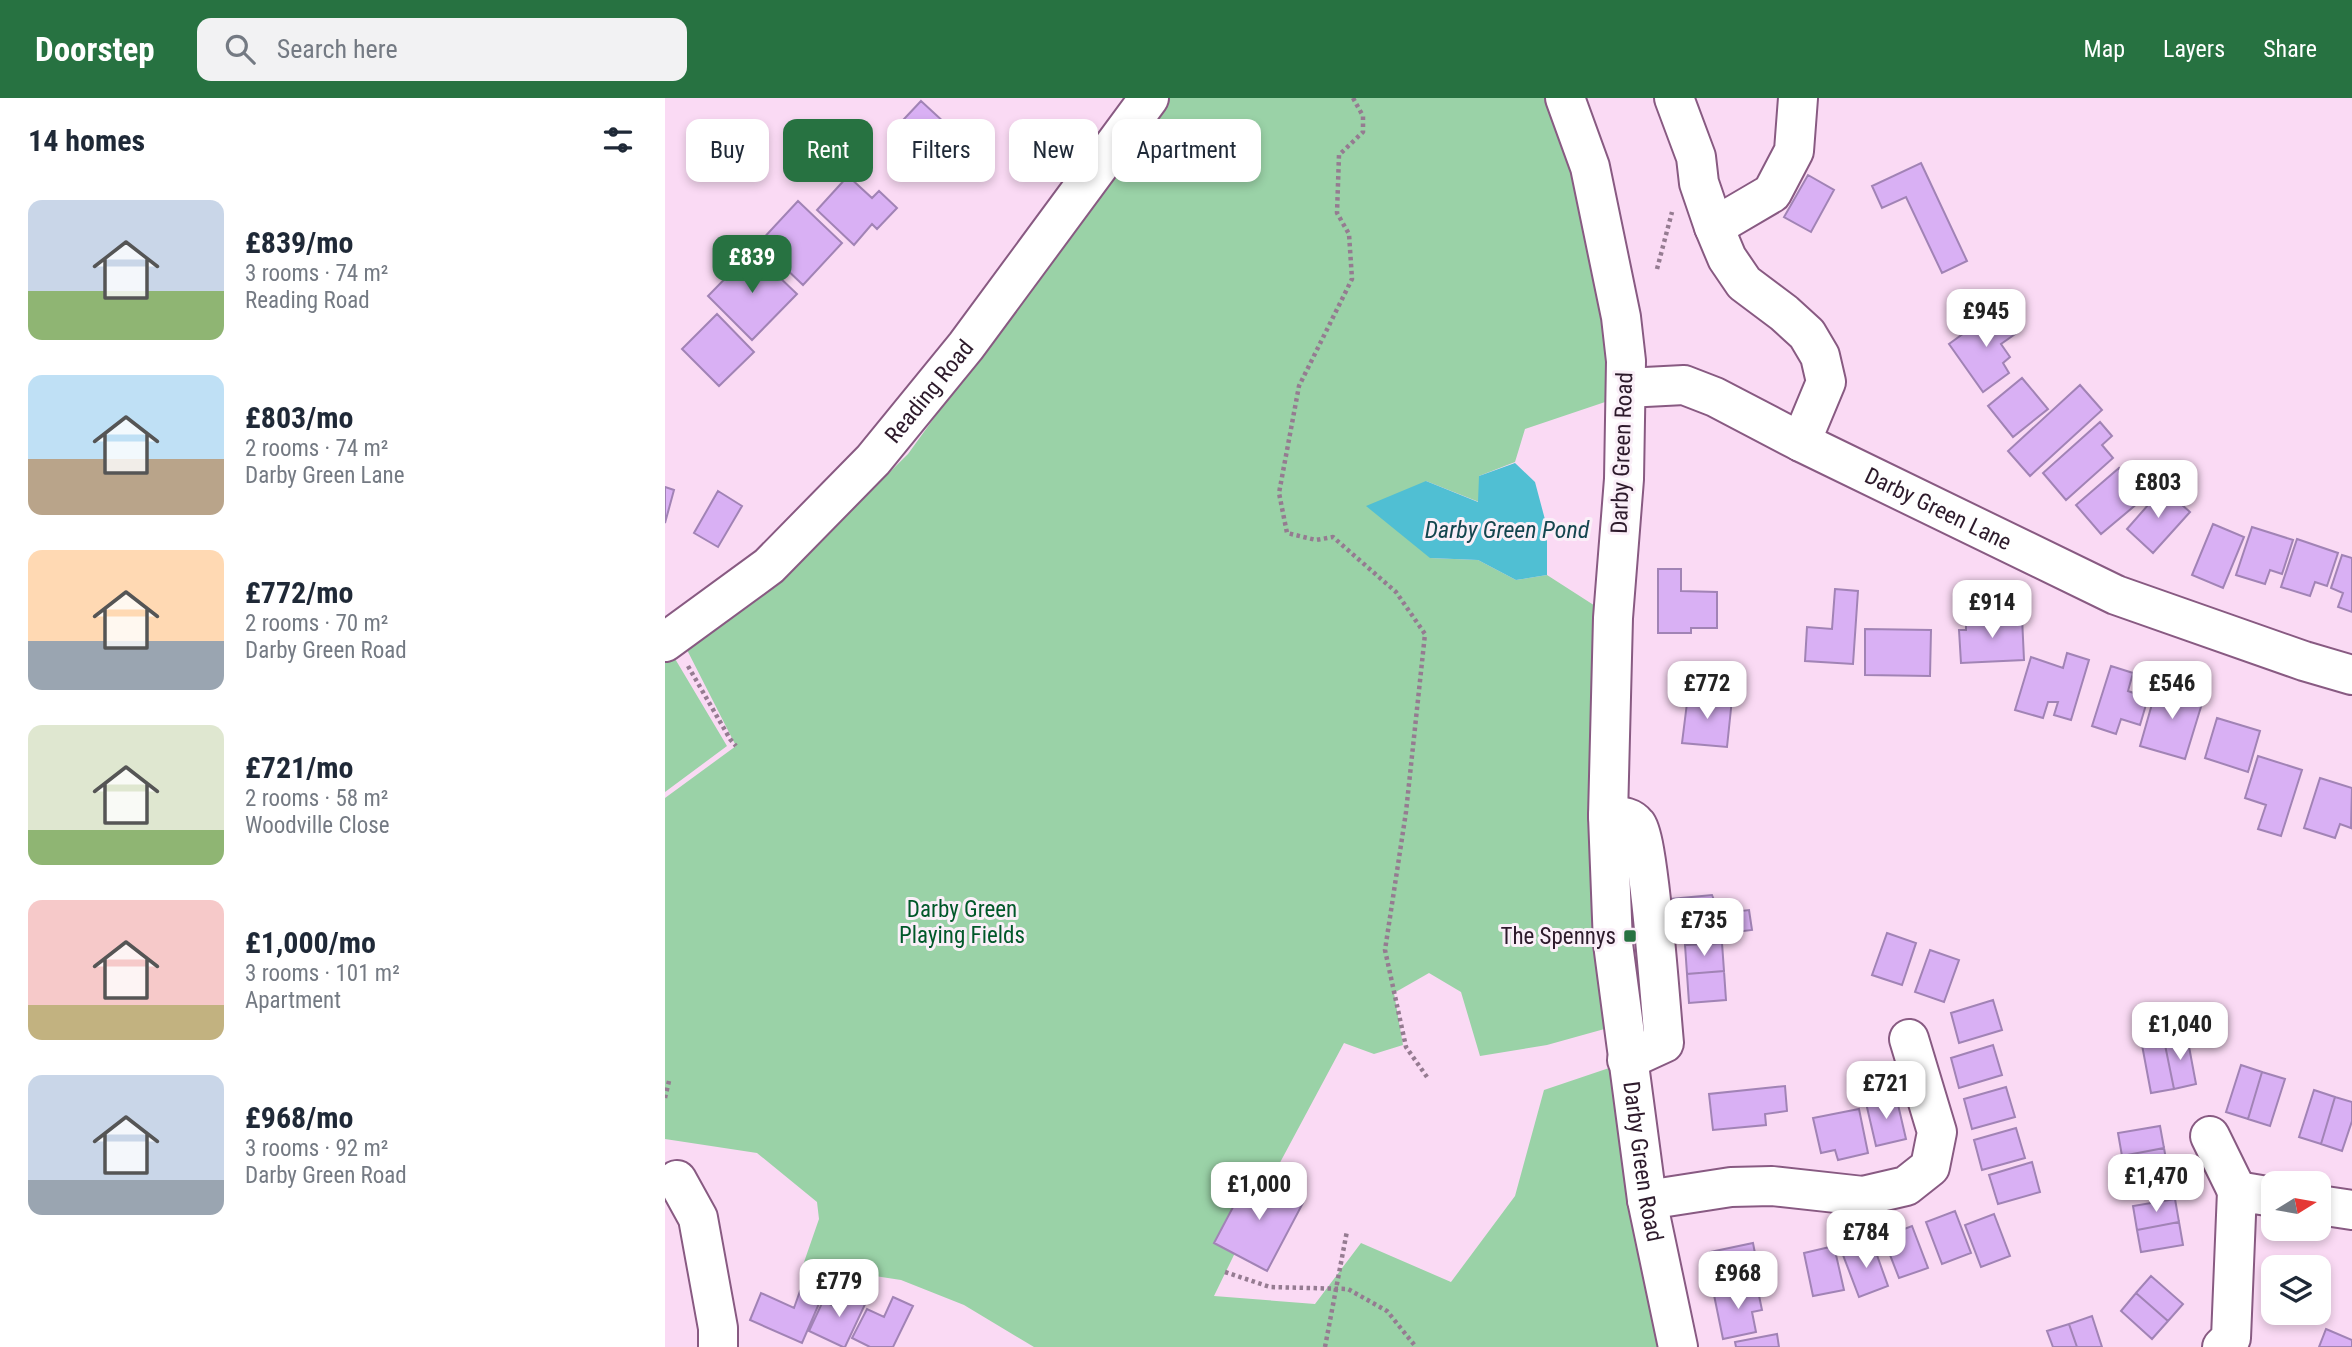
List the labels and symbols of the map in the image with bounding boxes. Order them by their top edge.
pin: £839 [711,236,793,295]
pin: £945 [1945,289,2027,349]
street label: Reading Road [879,334,979,448]
street label: Darby Green Road [1606,372,1638,534]
pin: £803 [2117,460,2199,520]
street label: Darby Green Lane [1861,462,2016,556]
water label: Darby Green Pond [1425,516,1590,544]
pin: £914 [1951,580,2033,640]
pin: £772 [1666,662,1748,721]
pin: £546 [2131,662,2213,721]
park label: Darby Green Playing Fields [899,896,1025,949]
pin: £735 [1663,898,1745,958]
place label: The Spennys [1500,923,1616,950]
marker: The Spennys [1622,928,1638,944]
pin: £1,040 [2123,1002,2237,1062]
pin: £721 [1845,1062,1927,1121]
street label: Darby Green Road [1618,1080,1669,1244]
pin: £1,470 [2099,1154,2213,1214]
pin: £1,000 [1202,1162,1316,1222]
north arrow [2261,1171,2331,1241]
pin: £784 [1825,1210,1907,1270]
pin: £968 [1697,1252,1779,1311]
pin: £779 [798,1260,880,1319]

